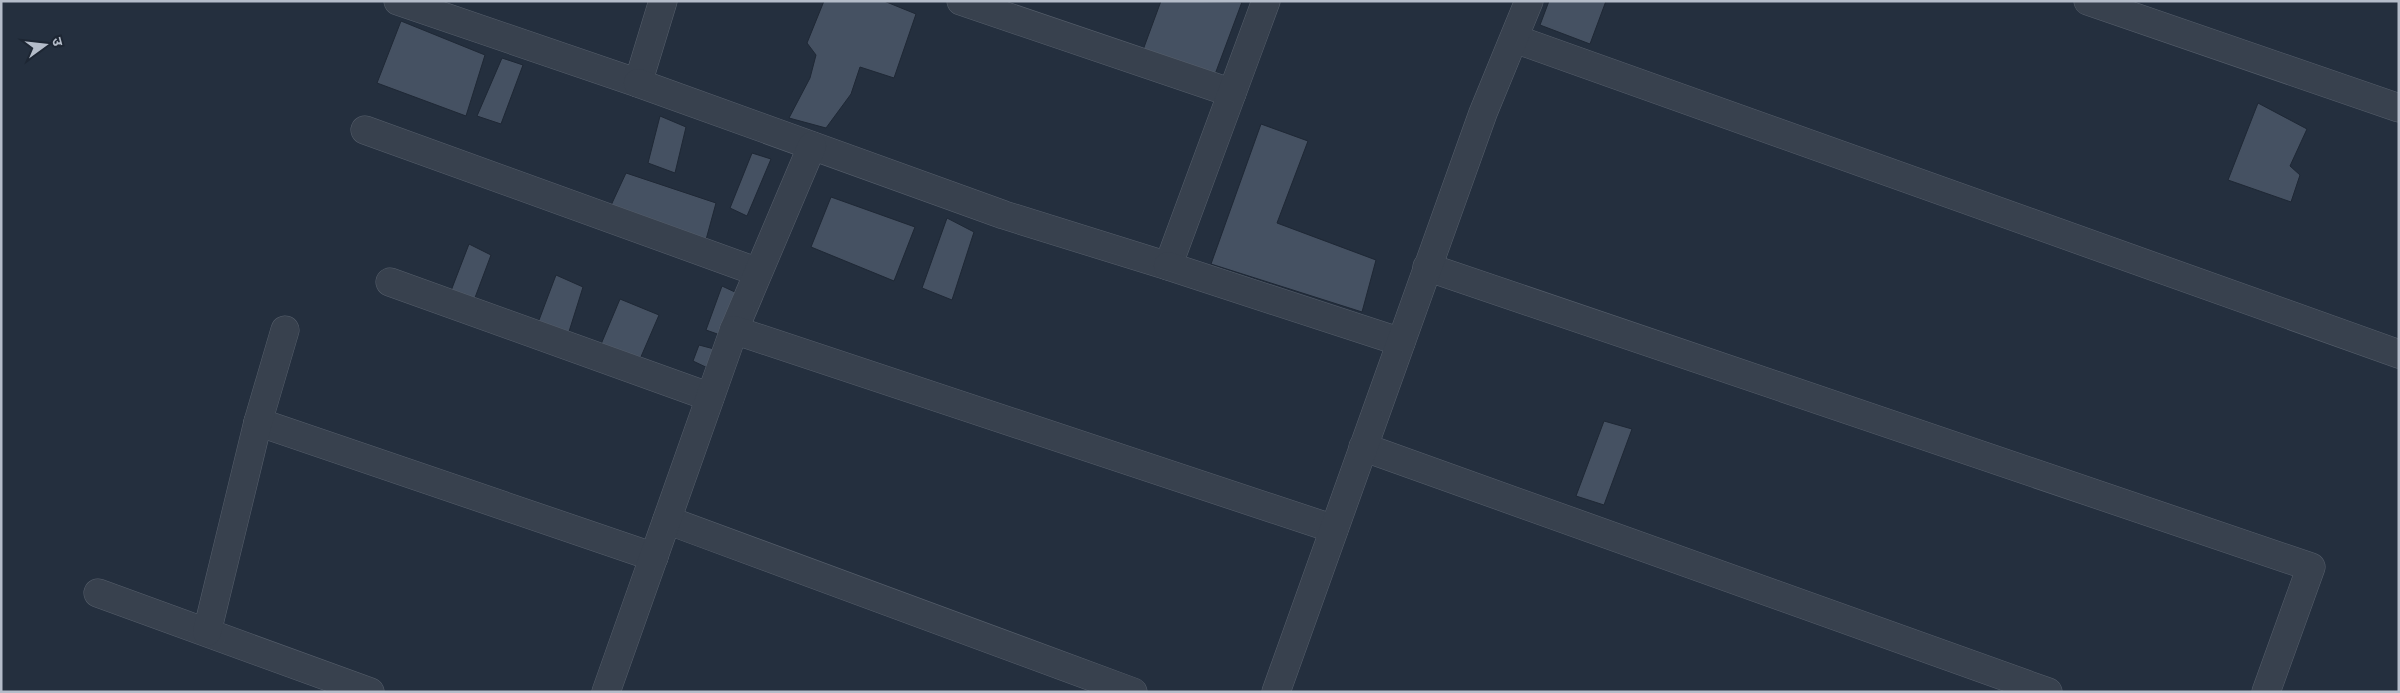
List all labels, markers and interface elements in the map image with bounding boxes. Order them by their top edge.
north arrow [20,20,70,70]
text: उ [48,35,68,49]

